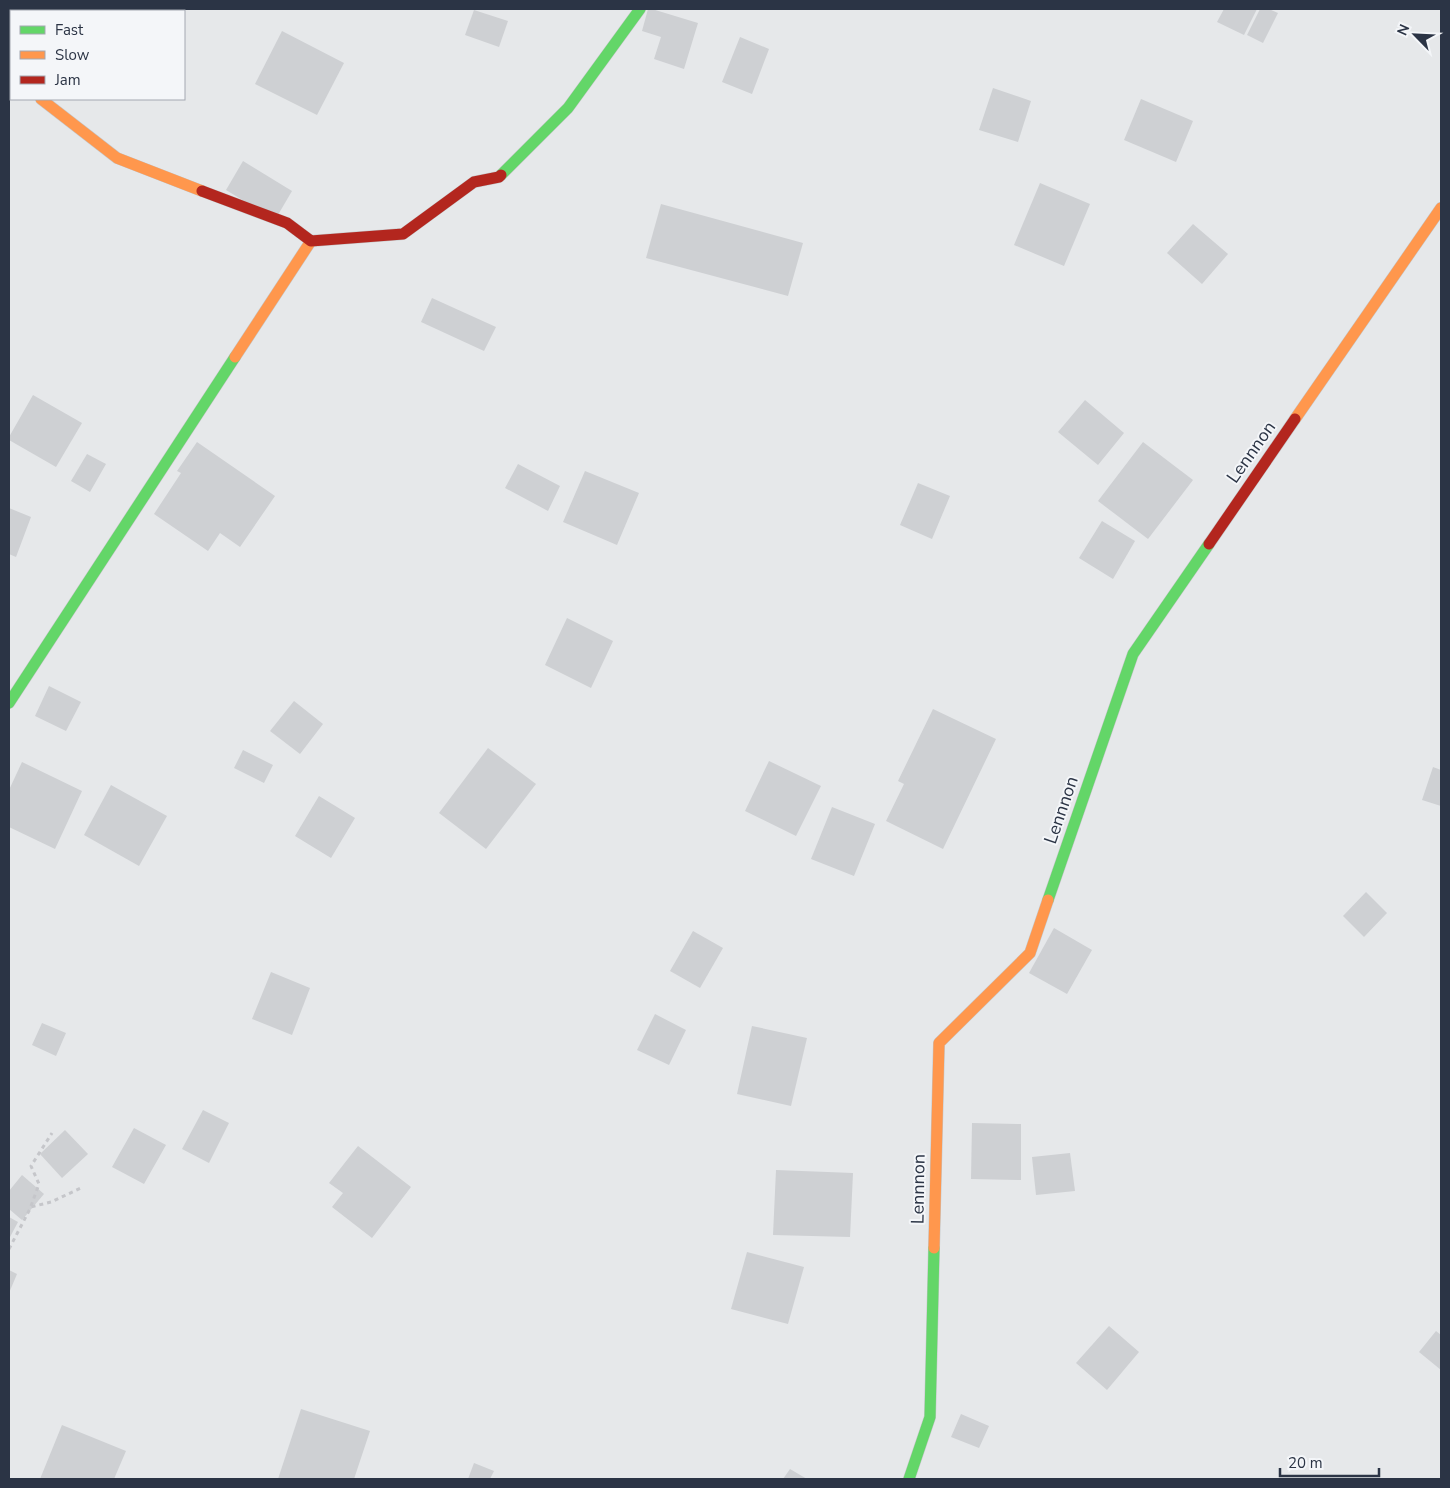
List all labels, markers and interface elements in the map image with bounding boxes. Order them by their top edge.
legend [10,10,185,100]
north arrow [1390,10,1440,60]
text: Fast [55,20,84,40]
text: N [1393,21,1414,39]
text: Slow [55,45,90,65]
text: Jam [54,70,81,90]
street label: Lennnon [1221,416,1281,488]
street label: Lennnon [1038,773,1084,847]
street label: Lennnon [905,1154,931,1224]
scale bar [1280,1446,1379,1478]
text: 20 m [1288,1453,1323,1473]

